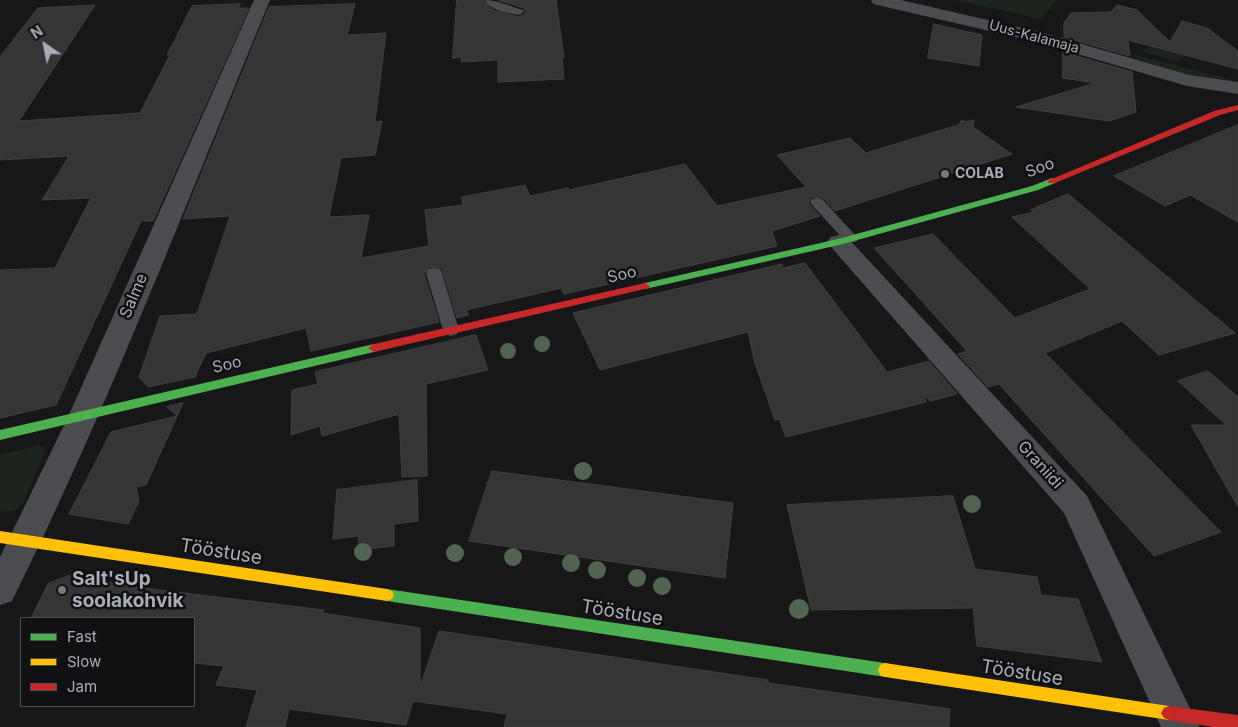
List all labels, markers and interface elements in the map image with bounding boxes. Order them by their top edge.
street label: Uus-Kalamaja [987,17,1081,57]
north arrow [20,20,70,70]
text: N [27,22,46,42]
street label: Soo [1023,154,1057,182]
place label: COLAB [955,166,1004,182]
marker: COLAB [939,168,951,180]
street label: Soo [605,262,639,288]
street label: Salme [116,271,152,321]
street label: Soo [210,352,244,378]
street label: Graniidi [1014,437,1066,493]
street label: Tööstuse [178,534,264,570]
place label: Salt'sUp soolakohvik [72,568,183,612]
marker: Salt'sUp soolakohvik [56,584,68,596]
street label: Tööstuse [579,595,665,631]
legend [20,617,195,707]
text: Fast [67,627,97,646]
text: Slow [67,652,101,671]
street label: Tööstuse [979,655,1065,691]
text: Jam [67,677,97,696]

